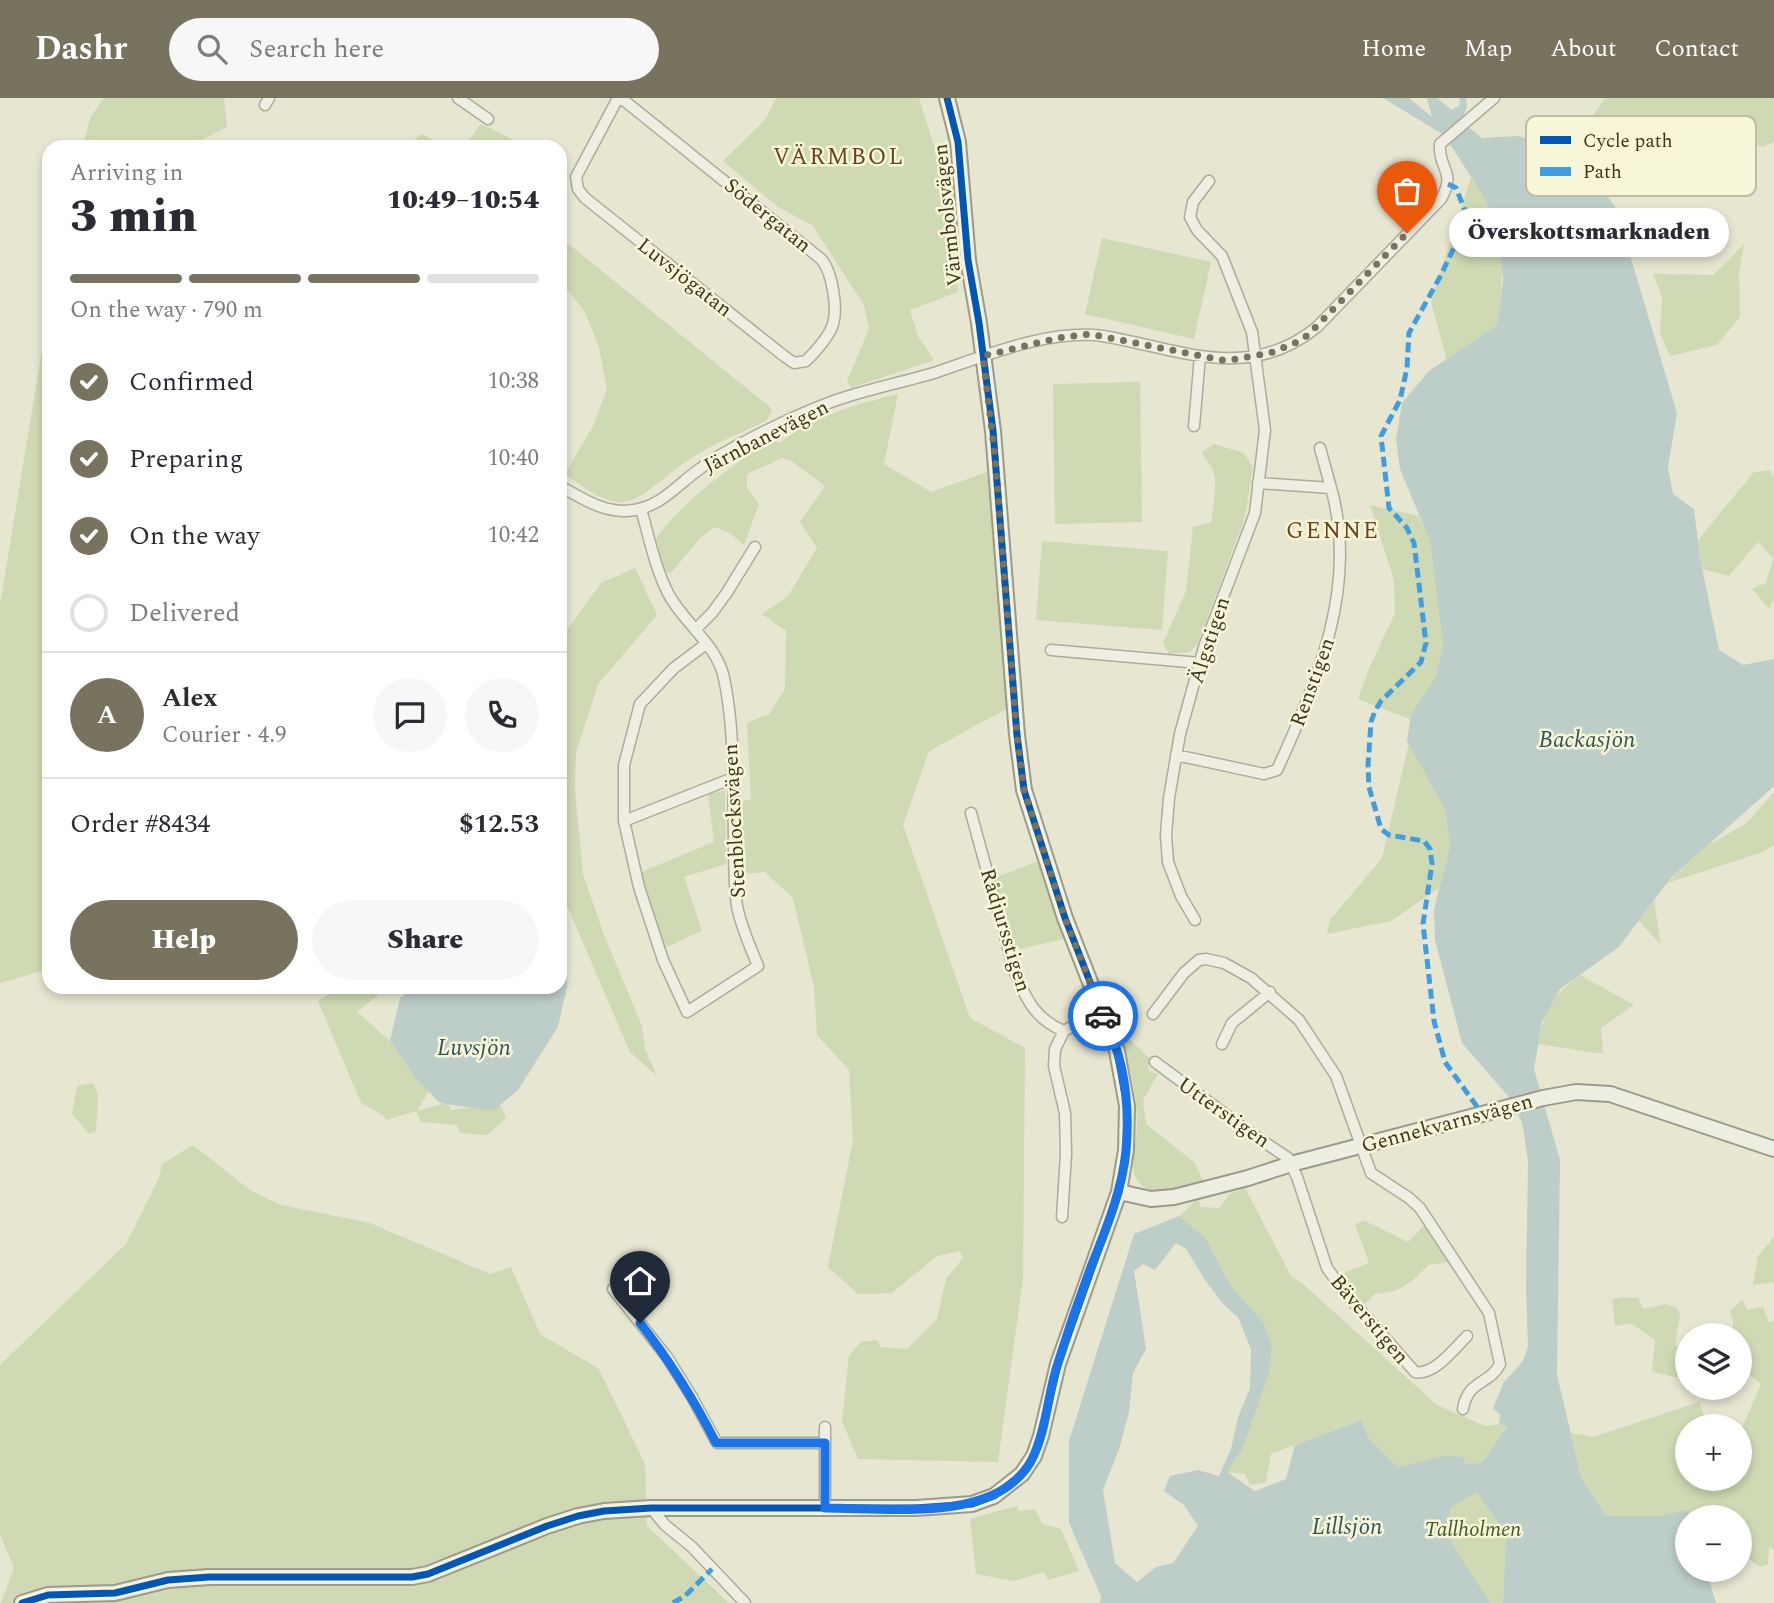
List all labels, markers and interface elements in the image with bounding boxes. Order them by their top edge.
search box [169,18,659,81]
text: Dashr [35,24,127,74]
text: Search here [249,29,384,69]
icon: search [193,30,231,68]
text: Home [1361,31,1426,67]
text: Map [1464,31,1512,67]
text: About [1550,31,1616,67]
text: Contact [1654,31,1739,67]
legend [1526,116,1756,196]
text: Cycle path [1583,127,1673,156]
district label: VÄRMBOL [773,140,905,175]
street label: Värmbolsvägen [925,142,971,288]
text: Arriving in [70,156,183,191]
text: Path [1583,158,1622,187]
pin [1377,161,1437,233]
street label: Södergatan [717,170,818,261]
icon: bag [1388,172,1426,210]
text: 10:49–10:54 [387,180,539,220]
text: 3 min [70,182,197,252]
callout: Överskottsmarknaden [1449,208,1729,258]
text: Överskottsmarknaden [1468,215,1710,250]
street label: Luvsjögatan [630,230,739,325]
text: On the way · 790 m [70,293,263,328]
text: Confirmed [129,362,254,402]
icon: check [70,363,108,401]
text: 10:38 [487,364,539,399]
street label: Järnbanevägen [698,392,835,482]
text: Preparing [129,439,243,479]
icon: check [70,440,108,478]
text: 10:40 [487,441,539,476]
district label: GENNE [1286,514,1380,549]
text: On the way [129,516,260,556]
icon: check [70,517,108,555]
text: 10:42 [487,518,539,553]
text: Delivered [129,593,240,633]
street label: Älgstigen [1181,593,1239,688]
street label: Renstigen [1282,633,1344,731]
text: Alex [162,678,217,718]
button: chat [373,678,447,752]
button: phone [465,678,539,752]
text: A [97,695,117,735]
text: Courier · 4.9 [162,718,287,753]
water label: Backasjön [1539,723,1635,758]
street label: Stenblocksvägen [715,743,755,899]
text: Order #8434 [70,804,210,844]
text: $12.53 [459,804,539,844]
street label: Rådjursstigen [971,864,1039,996]
button: Help [70,900,298,980]
button: Share [312,900,539,980]
courier [1068,981,1138,1051]
icon: car [1084,997,1122,1035]
water label: Luvsjön [437,1031,511,1066]
street label: Utterstigen [1171,1069,1276,1157]
street label: Gennekvarnsvägen [1358,1086,1537,1162]
pin [610,1251,670,1323]
icon: home [621,1262,659,1300]
street label: Bäverstigen [1322,1268,1417,1372]
map controls [1675,1323,1752,1582]
button: layers [1675,1323,1752,1400]
button: + [1675,1414,1752,1491]
button: − [1675,1505,1752,1582]
water label: Lillsjön [1312,1510,1382,1545]
park label: Tallholmen [1425,1514,1521,1546]

